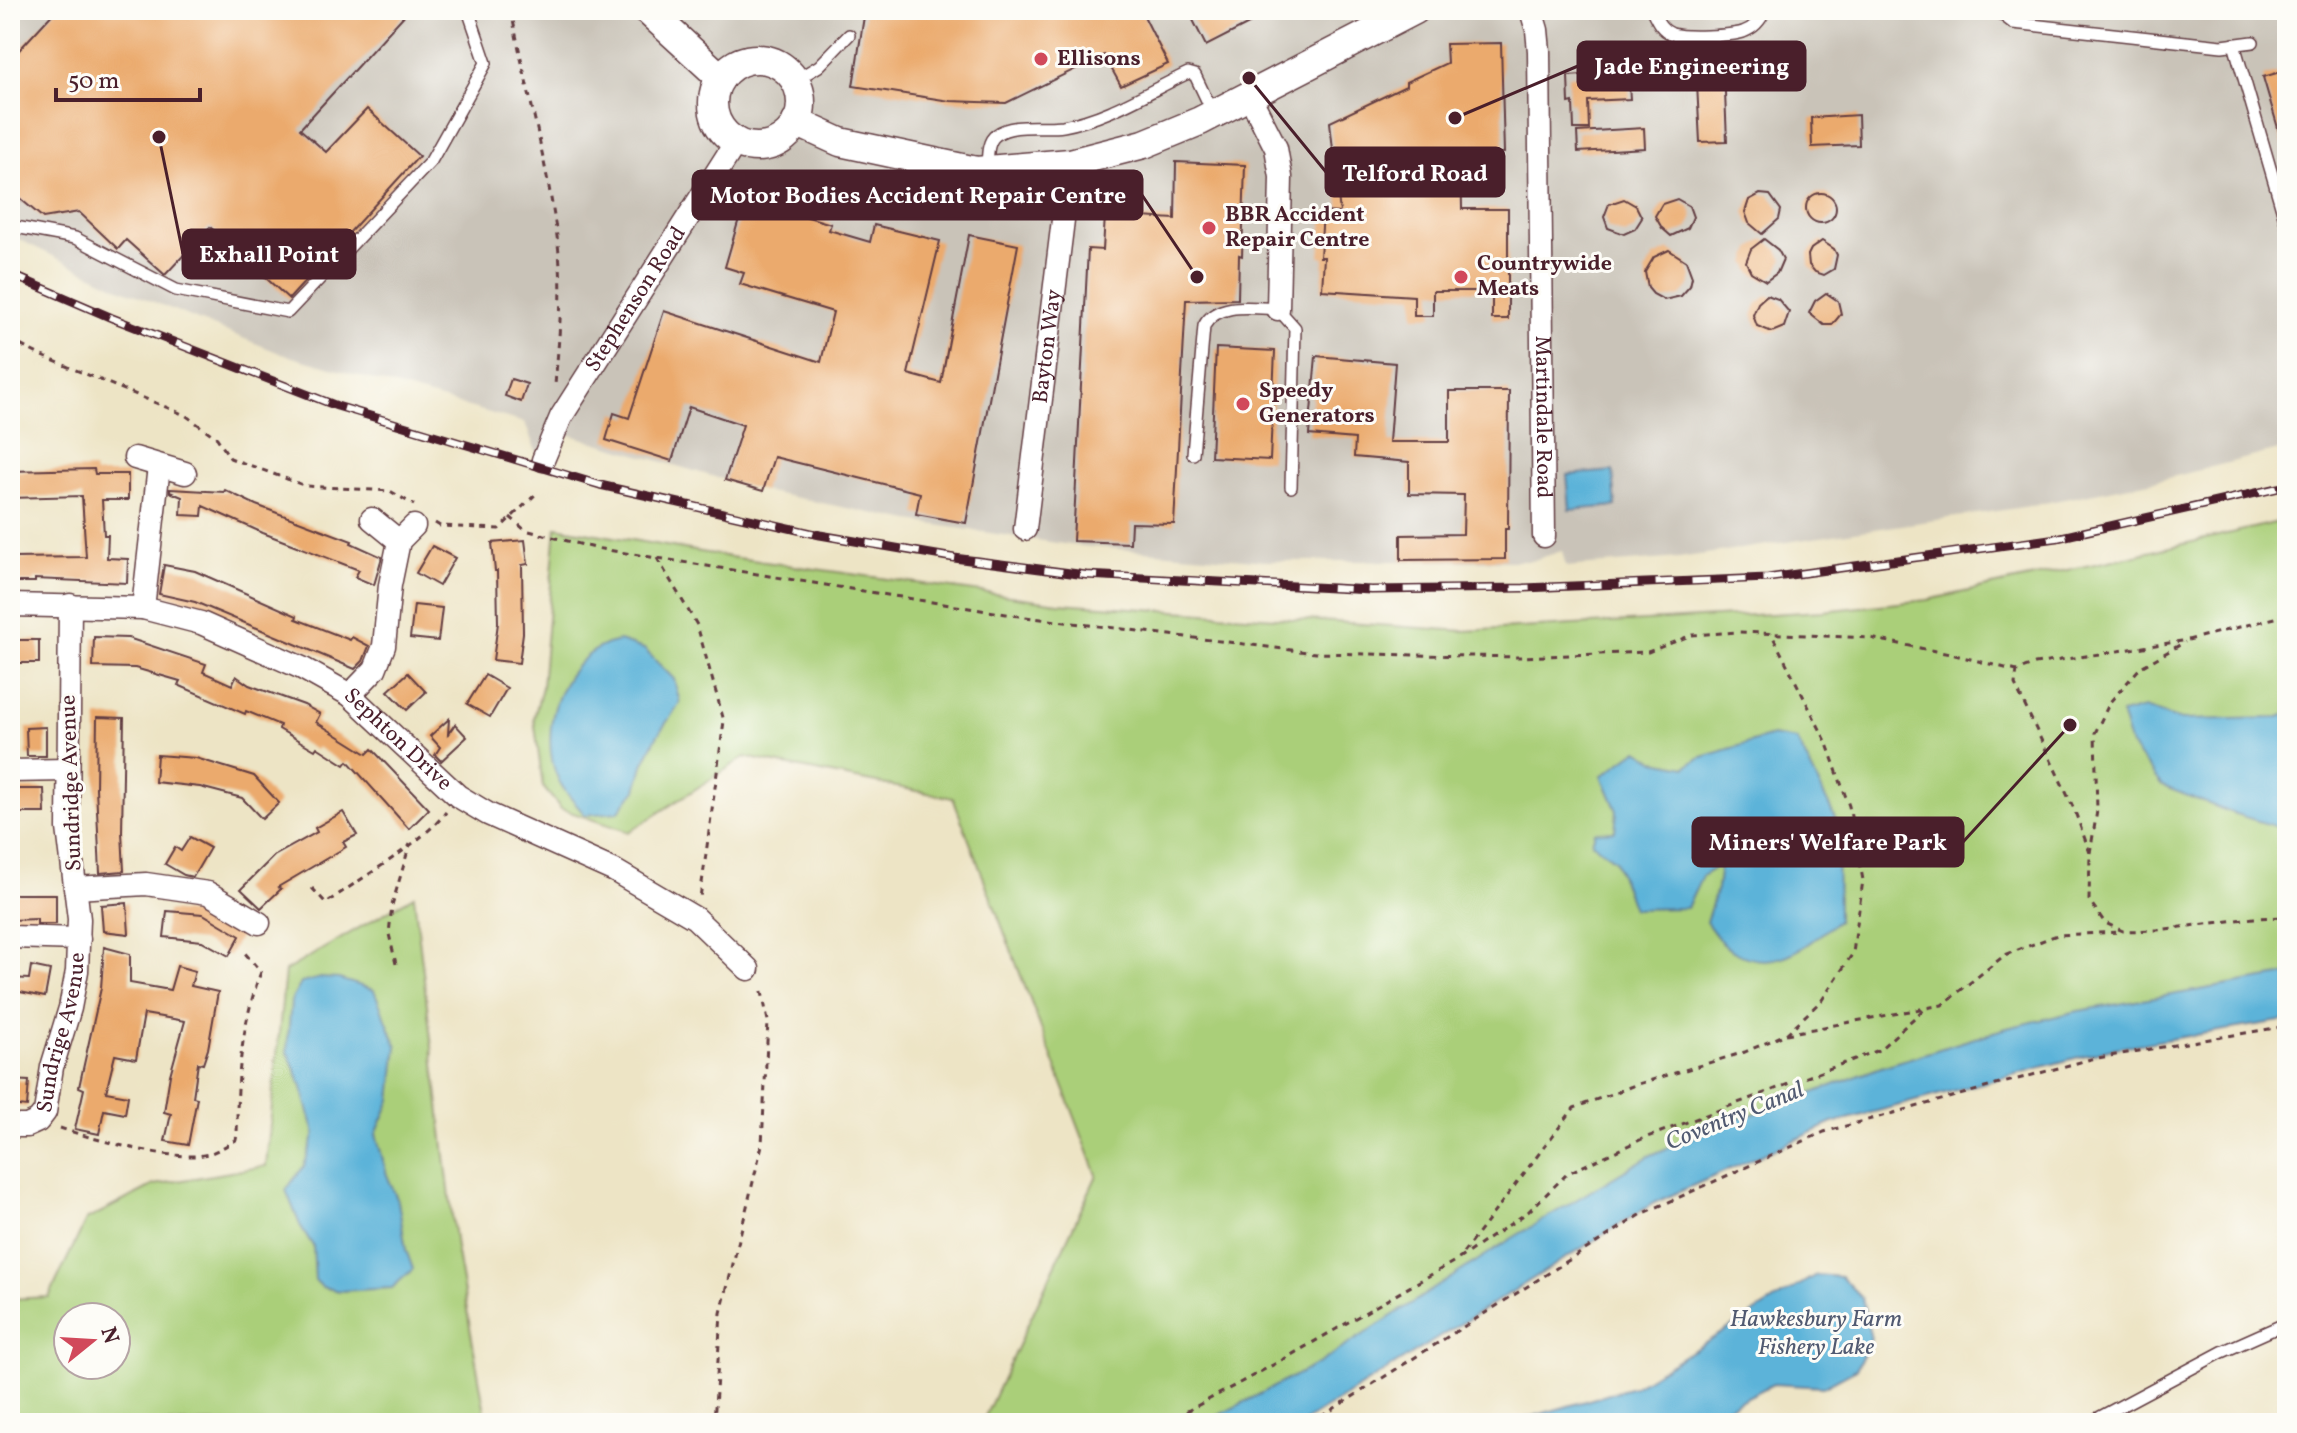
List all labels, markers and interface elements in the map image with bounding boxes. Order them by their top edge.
callout: Jade Engineering [1578,42,1805,90]
place label: Ellisons [1057,44,1141,75]
marker: Ellisons [1032,50,1050,68]
text: Jade Engineering [1594,51,1789,85]
scale bar [56,52,200,102]
text: 50 m [68,65,120,99]
callout: Telford Road [1326,148,1504,196]
text: Telford Road [1342,158,1488,192]
callout: Motor Bodies Accident Repair Centre [693,171,1142,219]
text: Motor Bodies Accident Repair Centre [710,180,1126,214]
place label: BBR Accident Repair Centre [1225,200,1369,256]
marker: BBR Accident Repair Centre [1200,219,1218,237]
street label: Stephenson Road [578,220,694,378]
callout: Exhall Point [183,230,355,278]
text: Exhall Point [199,239,339,273]
place label: Countrywide Meats [1477,249,1612,305]
marker: Countrywide Meats [1452,268,1470,286]
street label: Bayton Way [1025,287,1070,405]
street label: Martindale Road [1526,335,1559,499]
place label: Speedy Generators [1259,376,1375,432]
marker: Speedy Generators [1234,395,1252,413]
street label: Sephton Drive [337,681,459,798]
street label: Sundridge Avenue [53,694,91,872]
callout: Miners' Welfare Park [1693,818,1963,866]
text: Miners' Welfare Park [1709,827,1948,861]
street label: Sundrige Avenue [30,952,93,1115]
water label: Coventry Canal [1661,1074,1809,1160]
north arrow [52,1301,132,1381]
water label: Hawkesbury Farm Fishery Lake [1730,1303,1902,1365]
text: N [91,1323,126,1348]

